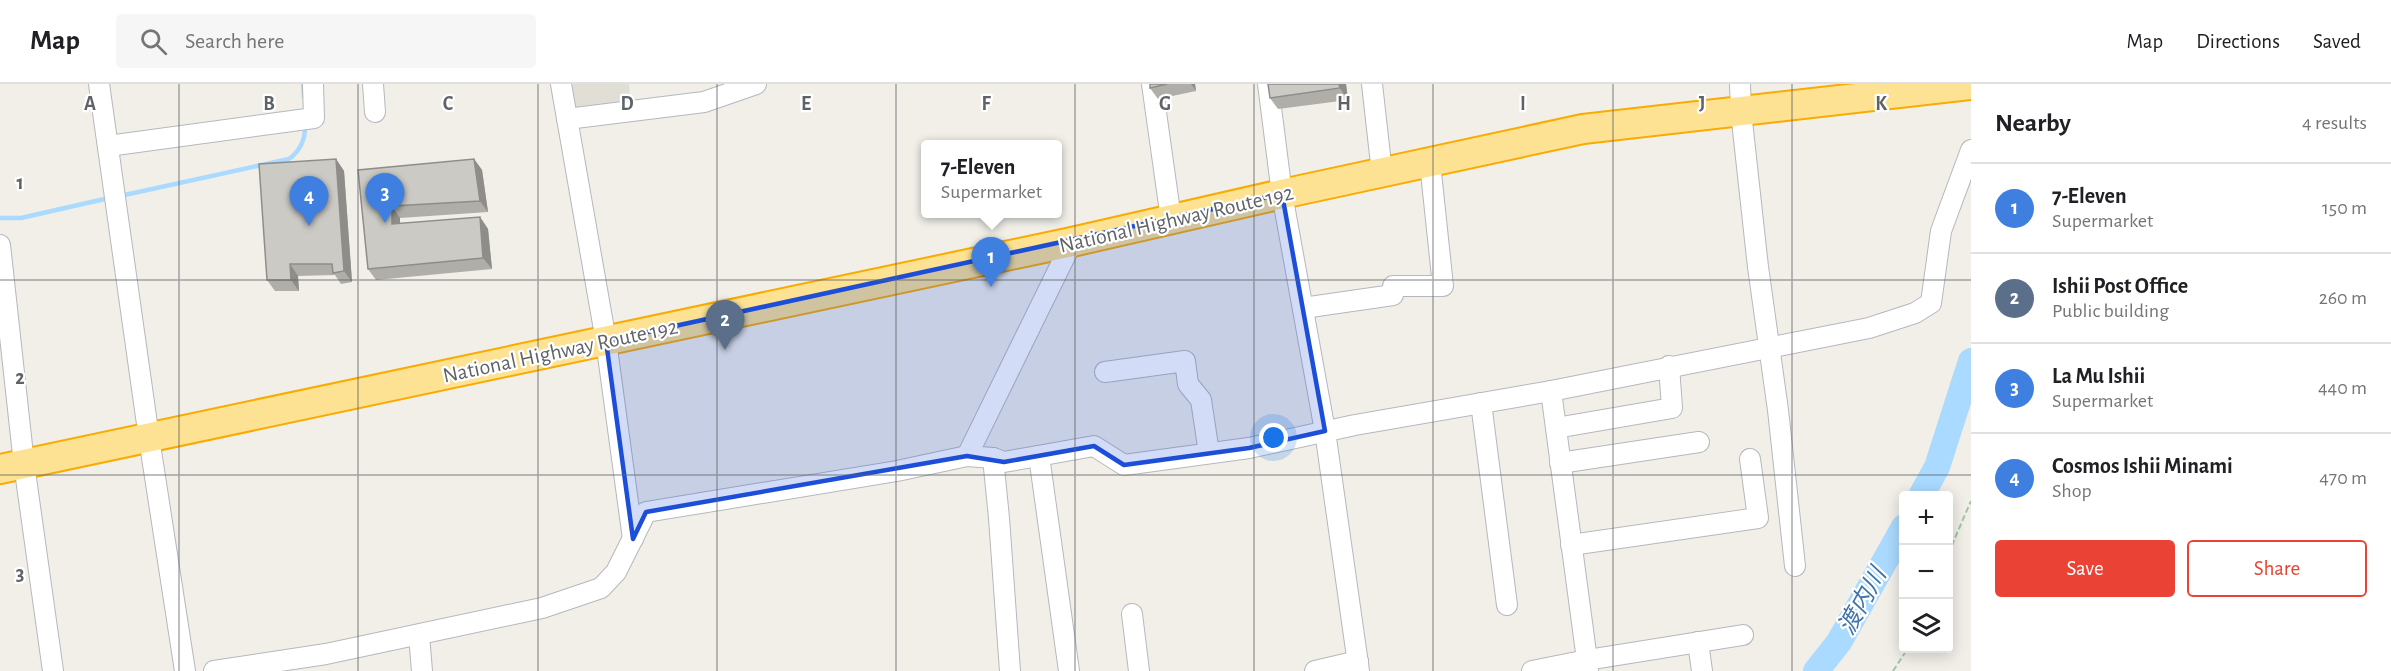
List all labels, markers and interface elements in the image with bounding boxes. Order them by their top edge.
search box [116,14,536,68]
icon: search [137,25,170,58]
text: Map [30,27,80,55]
text: Search here [185,30,284,52]
text: Map [2127,31,2163,52]
text: Directions [2196,31,2280,52]
text: Saved [2313,31,2361,52]
text: A [84,94,96,114]
text: B [263,94,275,114]
text: C [443,94,454,114]
text: D [620,94,634,114]
text: E [801,94,811,114]
text: F [981,94,991,114]
text: G [1159,94,1171,114]
text: H [1337,94,1351,114]
text: I [1520,94,1526,114]
text: J [1699,94,1705,114]
text: K [1875,94,1887,114]
text: Nearby [1995,110,2071,136]
text: 4 results [2302,113,2367,133]
popup [921,140,1062,218]
text: 7-Eleven [941,156,1015,178]
text: 1 [16,173,24,193]
pin: 3 [366,174,404,223]
pin: 4 [290,176,328,226]
street label: National Highway Route 192 [1057,181,1295,257]
text: Supermarket [941,182,1042,202]
text: 7-Eleven [2052,185,2127,207]
text: 1 [2011,198,2018,218]
text: 150 m [2322,198,2367,218]
text: Supermarket [2052,211,2153,231]
pin: 1 [972,238,1010,287]
text: Ishii Post Office [2052,275,2188,297]
text: 2 [2010,288,2019,308]
text: 260 m [2319,288,2367,308]
pin: 2 [706,300,744,350]
text: Public building [2052,301,2169,321]
street label: National Highway Route 192 [441,315,680,387]
text: La Mu Ishii [2052,365,2145,387]
text: 2 [15,368,25,388]
text: 3 [2010,378,2019,398]
text: 440 m [2318,378,2367,398]
text: Supermarket [2052,391,2153,411]
your location [1259,423,1288,452]
text: Cosmos Ishii Minami [2052,455,2233,477]
text: 4 [2009,468,2020,488]
text: 470 m [2319,468,2367,488]
text: Shop [2052,481,2092,501]
map controls [1899,491,1953,653]
button: + [1899,491,1953,545]
button: Save [1995,540,2175,597]
button: Share [2187,540,2367,597]
button: − [1899,545,1953,599]
water label: 渡内川 [1833,561,1892,639]
text: 3 [16,564,24,584]
button: layers [1899,599,1953,653]

